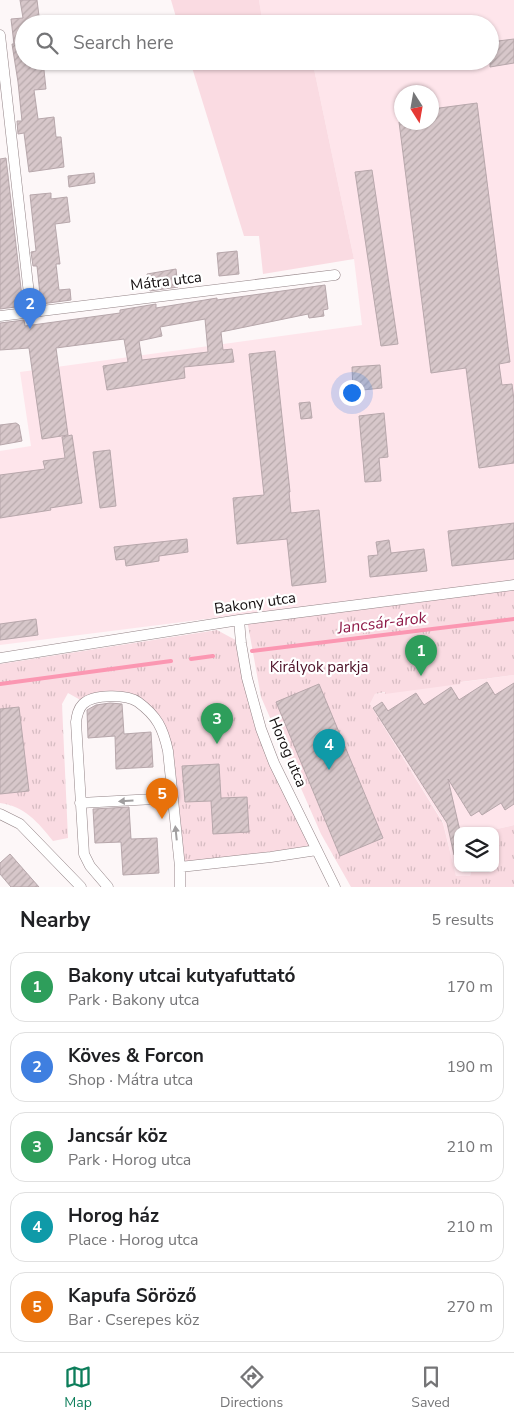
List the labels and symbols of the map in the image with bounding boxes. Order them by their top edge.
north arrow [394,85,439,130]
street label: Mátra utca [129,267,203,295]
pin: 2 [14,288,46,329]
your location [339,380,365,406]
street label: Bakony utca [213,587,297,619]
water label: Jancsár-árok [335,607,429,639]
pin: 1 [405,635,437,676]
park label: Királyok parkja [270,657,368,677]
pin: 3 [201,703,233,744]
street label: Horog utca [264,714,312,790]
pin: 4 [313,729,345,770]
pin: 5 [146,778,178,819]
one-way arrow [118,797,134,805]
one-way arrow [172,824,180,840]

